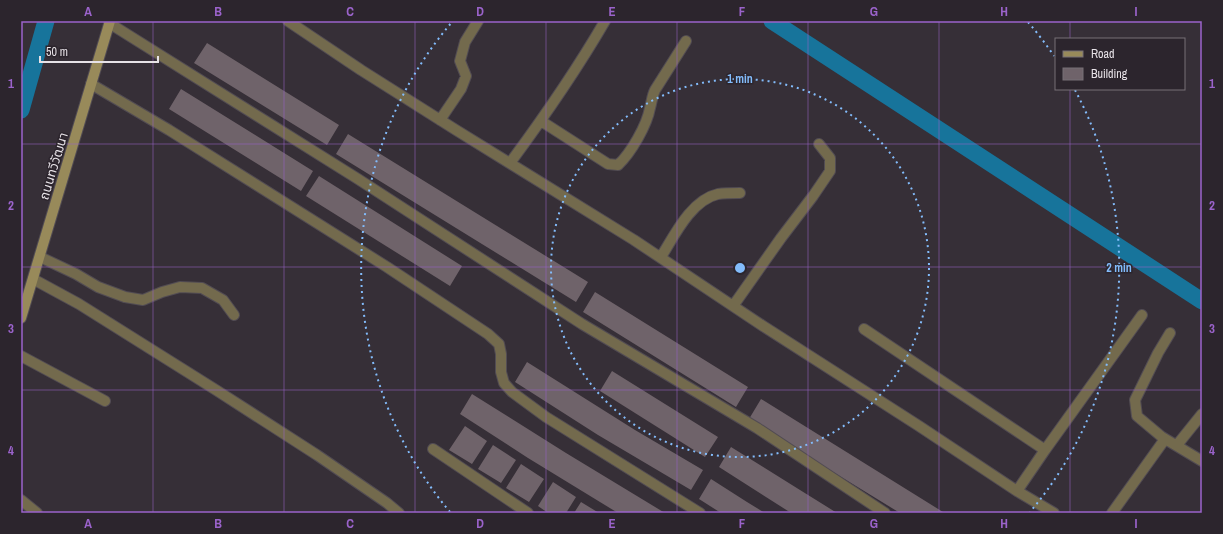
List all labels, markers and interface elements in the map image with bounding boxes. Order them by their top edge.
text: A [84,3,92,20]
text: B [214,3,222,20]
text: C [346,3,354,20]
text: D [476,3,484,20]
text: E [608,3,616,20]
text: F [739,3,746,20]
text: G [870,3,878,20]
text: H [1000,3,1008,20]
text: I [1135,3,1138,20]
scale bar [40,38,158,64]
legend [1055,38,1185,90]
text: 50 m [46,44,68,60]
text: Road [1091,46,1115,62]
text: Building [1091,66,1128,82]
text: 1 min [727,71,753,87]
text: 1 [8,75,14,92]
text: 1 [1209,75,1215,92]
street label: ถนนทวีวัฒนา [35,130,72,202]
text: 2 [8,197,14,214]
text: 2 [1209,197,1215,214]
text: 2 min [1106,260,1132,276]
centre of rings [733,261,747,275]
text: 3 [8,320,14,337]
text: 3 [1209,320,1215,337]
text: 4 [8,442,14,459]
text: 4 [1209,442,1215,459]
text: A [84,515,92,532]
text: B [214,515,222,532]
text: C [346,515,354,532]
text: D [476,515,484,532]
text: E [608,515,616,532]
text: F [739,515,746,532]
text: G [870,515,878,532]
text: H [1000,515,1008,532]
text: I [1135,515,1138,532]

